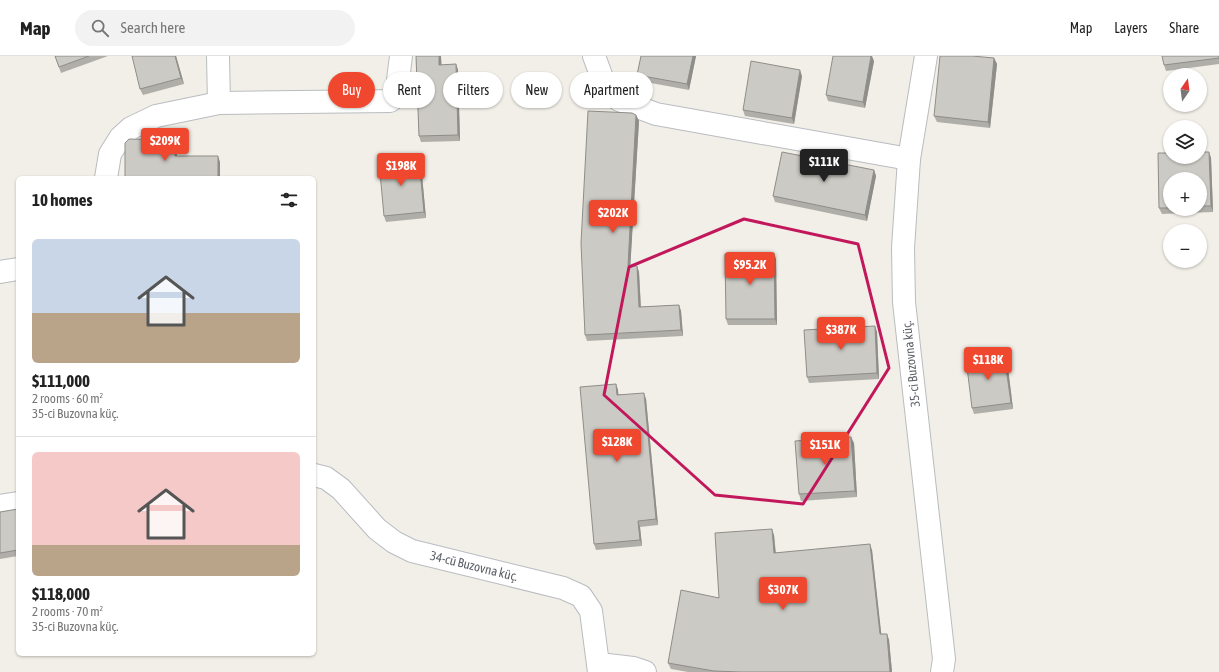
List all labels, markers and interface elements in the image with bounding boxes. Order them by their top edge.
search box [75,10,355,46]
text: Map [20,17,51,39]
icon: search [89,17,111,39]
text: Search here [121,19,185,36]
text: Map [1070,20,1092,36]
text: Layers [1114,20,1147,36]
text: Share [1169,20,1199,36]
north arrow [1163,68,1207,112]
map controls [1163,68,1207,268]
chip: Buy [328,72,375,108]
chip: Rent [383,72,435,108]
chip: Filters [443,72,503,108]
chip: New [511,72,562,108]
chip: Apartment [570,72,653,108]
button: layers [1163,120,1207,164]
pin: $209K [137,128,193,162]
text: $209K [150,133,180,148]
pin: $111K [796,149,852,183]
pin: $198K [373,153,429,187]
text: $111K [809,154,839,169]
text: $198K [386,158,416,173]
button: + [1163,172,1207,216]
icon: filters [278,189,300,211]
text: 10 homes [32,190,93,210]
pin: $202K [585,200,641,234]
text: $202K [598,205,628,220]
button: − [1163,224,1207,268]
pin: $95.2K [717,252,783,286]
text: $95.2K [734,257,766,272]
icon: home [130,265,202,337]
pin: $387K [813,317,869,351]
street label: 35-ci Buzovna küç. [899,320,923,408]
text: $387K [826,322,856,337]
pin: $118K [960,347,1016,381]
text: $118K [973,352,1003,367]
text: $111,000 [32,371,90,391]
text: 2 rooms · 60 m² [32,391,103,406]
text: 35-ci Buzovna küç. [32,406,119,421]
pin: $128K [589,429,645,463]
pin: $151K [797,432,853,466]
text: $128K [602,434,632,449]
text: $151K [810,437,840,452]
icon: home [130,478,202,550]
street label: 34-cü Buzovna küç. [429,548,519,584]
pin: $307K [755,577,811,611]
text: $307K [768,582,798,597]
text: $118,000 [32,584,90,604]
text: 2 rooms · 70 m² [32,604,103,619]
text: 35-ci Buzovna küç. [32,619,119,634]

